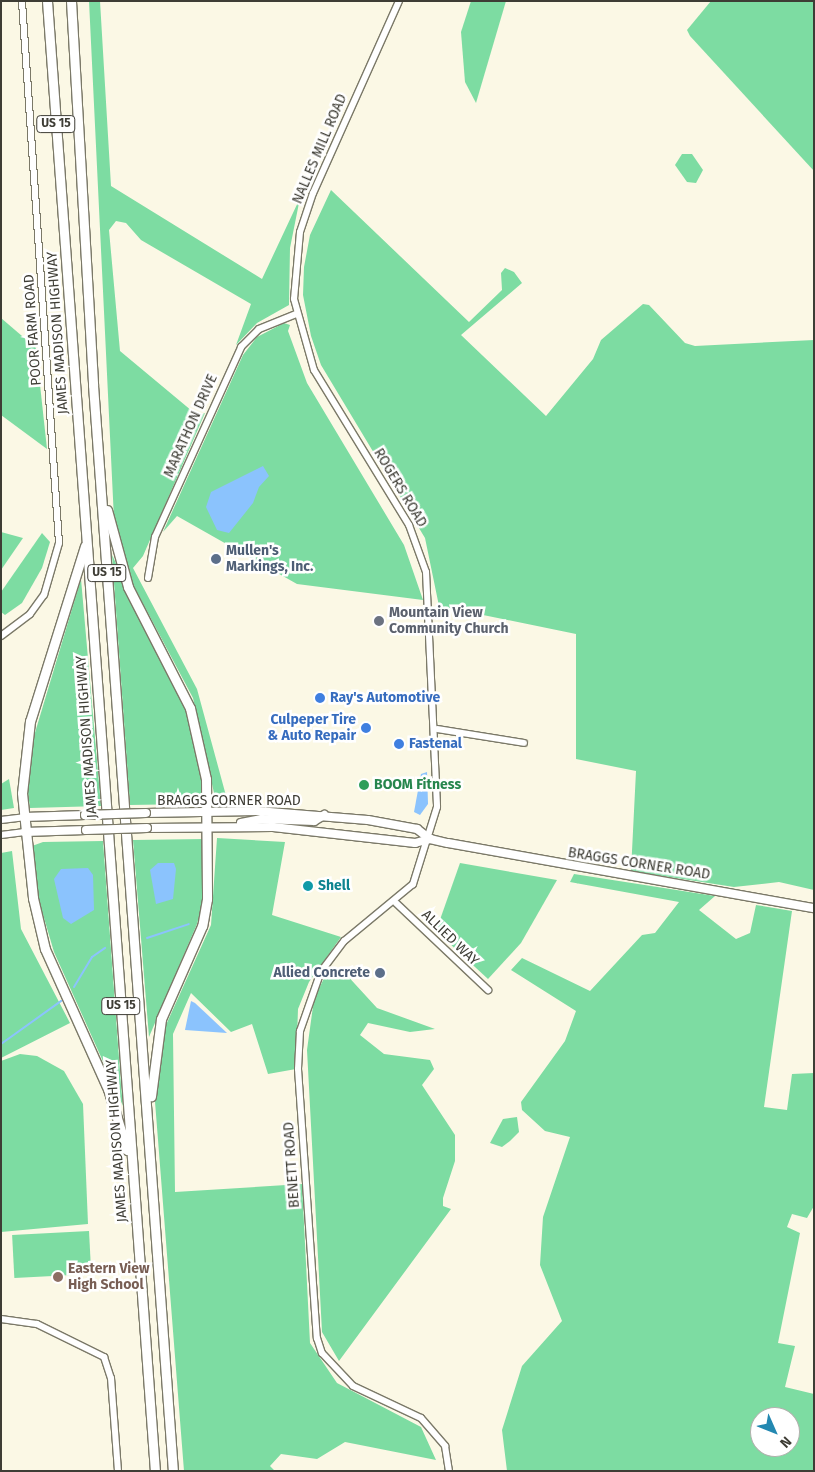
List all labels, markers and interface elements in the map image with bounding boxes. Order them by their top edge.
street label: NALLES MILL ROAD [289,91,351,207]
road number: US 15 [36,115,76,134]
street label: JAMES MADISON HIGHWAY [44,251,72,415]
street label: POOR FARM ROAD [21,274,45,386]
street label: MARATHON DRIVE [161,372,221,480]
street label: ROGERS ROAD [370,446,430,530]
place label: Mullen's Markings, Inc. [226,543,313,576]
marker: Mullen's Markings, Inc. [210,553,222,565]
road number: US 15 [87,564,127,582]
place label: Mountain View Community Church [389,605,509,638]
marker: Mountain View Community Church [373,615,385,627]
street label: JAMES MADISON HIGHWAY [73,655,101,819]
place label: Ray's Automotive [330,690,440,706]
marker: Ray's Automotive [314,692,326,704]
place label: Culpeper Tire & Auto Repair [268,712,356,744]
marker: Culpeper Tire & Auto Repair [360,722,372,734]
place label: Fastenal [409,736,462,752]
marker: Fastenal [393,738,405,750]
place label: BOOM Fitness [374,777,461,793]
marker: BOOM Fitness [358,779,370,791]
street label: BRAGGS CORNER ROAD [157,793,301,809]
street label: BRAGGS CORNER ROAD [567,844,711,884]
place label: Shell [318,878,350,894]
marker: Shell [302,880,314,892]
street label: ALLIED WAY [418,907,482,969]
place label: Allied Concrete [273,965,370,981]
marker: Allied Concrete [374,967,386,979]
road number: US 15 [101,996,141,1016]
street label: JAMES MADISON HIGHWAY [103,1059,131,1223]
street label: BENETT ROAD [281,1121,303,1209]
place label: Eastern View High School [68,1261,150,1294]
marker: Eastern View High School [52,1271,64,1283]
north arrow [750,1407,800,1457]
text: N [776,1433,795,1451]

